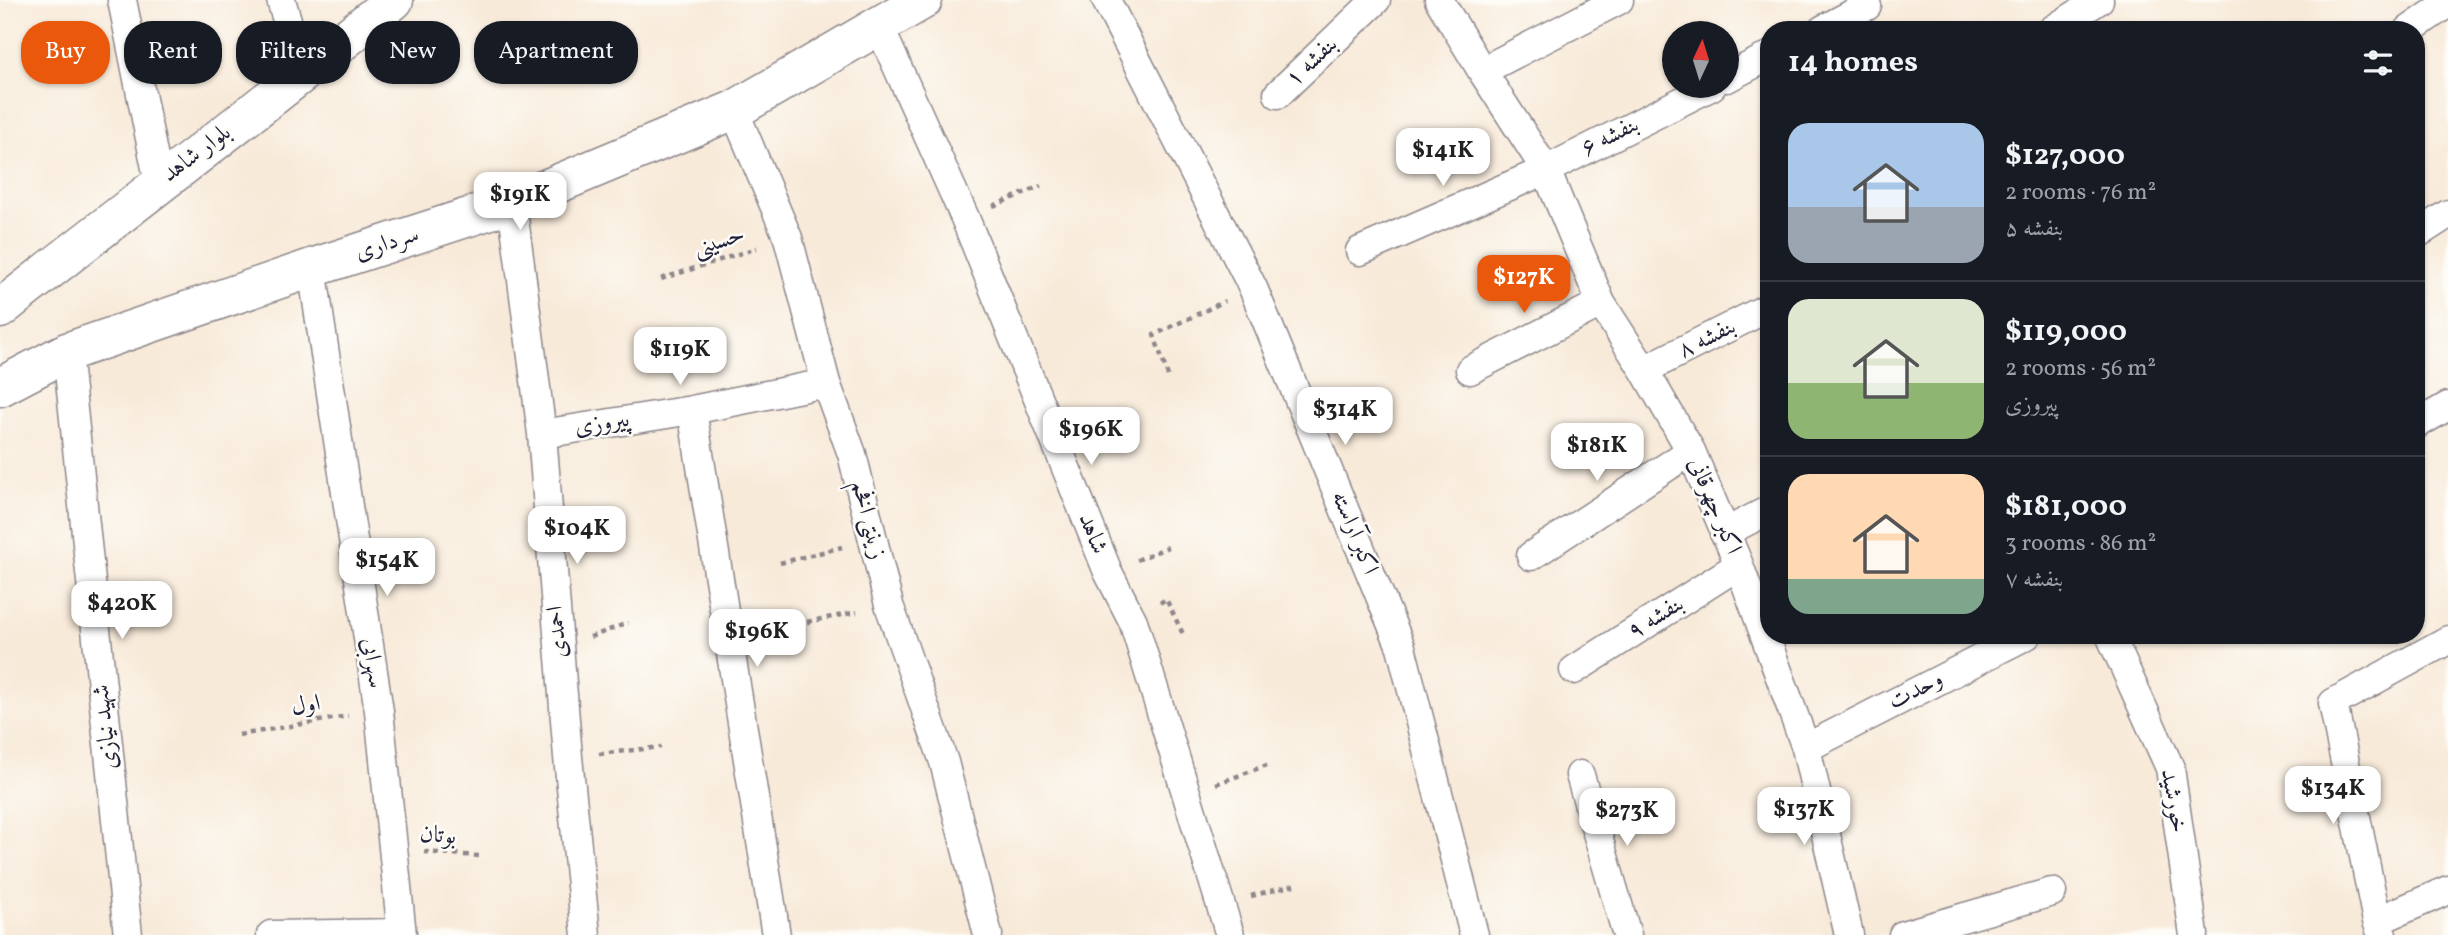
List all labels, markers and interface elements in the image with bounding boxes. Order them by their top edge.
chip: Buy [21,21,110,84]
chip: Rent [124,21,222,84]
chip: Filters [236,21,351,84]
chip: New [365,21,460,84]
chip: Apartment [474,21,638,84]
north arrow [1662,21,1740,98]
map controls [1662,21,1739,98]
street label: بنفشه ۱ [1278,29,1346,95]
text: 14 homes [1788,42,1918,84]
icon: filters [2359,44,2397,82]
street label: بنفشه ۶ [1575,108,1645,166]
street label: بلوار شاهد [155,117,239,191]
pin: $141K [1394,128,1492,188]
text: $141K [1412,135,1474,167]
text: $127,000 [2005,135,2125,177]
icon: home [1844,151,1928,235]
pin: $191K [471,173,569,232]
text: 2 rooms · 76 m² [2005,177,2156,209]
text: $191K [490,179,550,211]
text: بنفشه ۵ [2005,213,2063,245]
street label: سرداری [351,218,423,270]
street label: حسینی [689,218,749,266]
pin: $127K [1475,256,1573,315]
text: $127K [1493,262,1555,294]
street label: بنفشه ۸ [1672,310,1742,368]
text: $119,000 [2005,311,2127,353]
icon: home [1844,327,1928,411]
pin: $119K [631,328,729,387]
text: $119K [650,334,710,366]
text: 2 rooms · 56 m² [2005,353,2156,385]
pin: $314K [1296,388,1394,447]
text: پیروزی [2005,389,2058,421]
text: $314K [1313,394,1377,426]
street label: پیروزی [572,403,633,445]
pin: $196K [1042,407,1140,467]
text: $196K [1059,414,1123,446]
pin: $181K [1548,424,1646,483]
text: $181K [1567,430,1627,462]
street label: اکبر چهرقانی [1678,452,1750,560]
street label: زینتی افخم [839,477,894,564]
street label: اکبر آراسته [1322,486,1386,580]
text: $181,000 [2005,486,2127,528]
icon: home [1844,502,1928,586]
pin: $104K [528,506,626,566]
street label: شاهد [1069,508,1115,560]
text: $104K [544,513,610,545]
text: 3 rooms · 86 m² [2005,528,2156,560]
pin: $154K [338,538,436,598]
text: $154K [355,545,419,577]
text: بنفشه ۷ [2005,564,2063,596]
pin: $420K [73,582,171,641]
text: $420K [87,588,157,620]
street label: بنفشه ۹ [1621,588,1691,648]
street label: احمدی [539,604,577,660]
pin: $196K [708,610,806,669]
text: $196K [725,616,789,648]
street label: سهرابی [351,635,393,691]
street label: وحدت [1883,663,1949,719]
street label: شهید نیازی [85,683,127,771]
street label: اول [289,687,323,725]
street label: خورشید [2151,766,2195,836]
pin: $134K [2284,766,2382,826]
text: $134K [2301,773,2365,805]
pin: $273K [1578,788,1676,848]
pin: $137K [1755,788,1853,847]
text: $137K [1773,794,1835,826]
text: $273K [1595,795,1659,827]
street label: بوتان [419,818,457,854]

